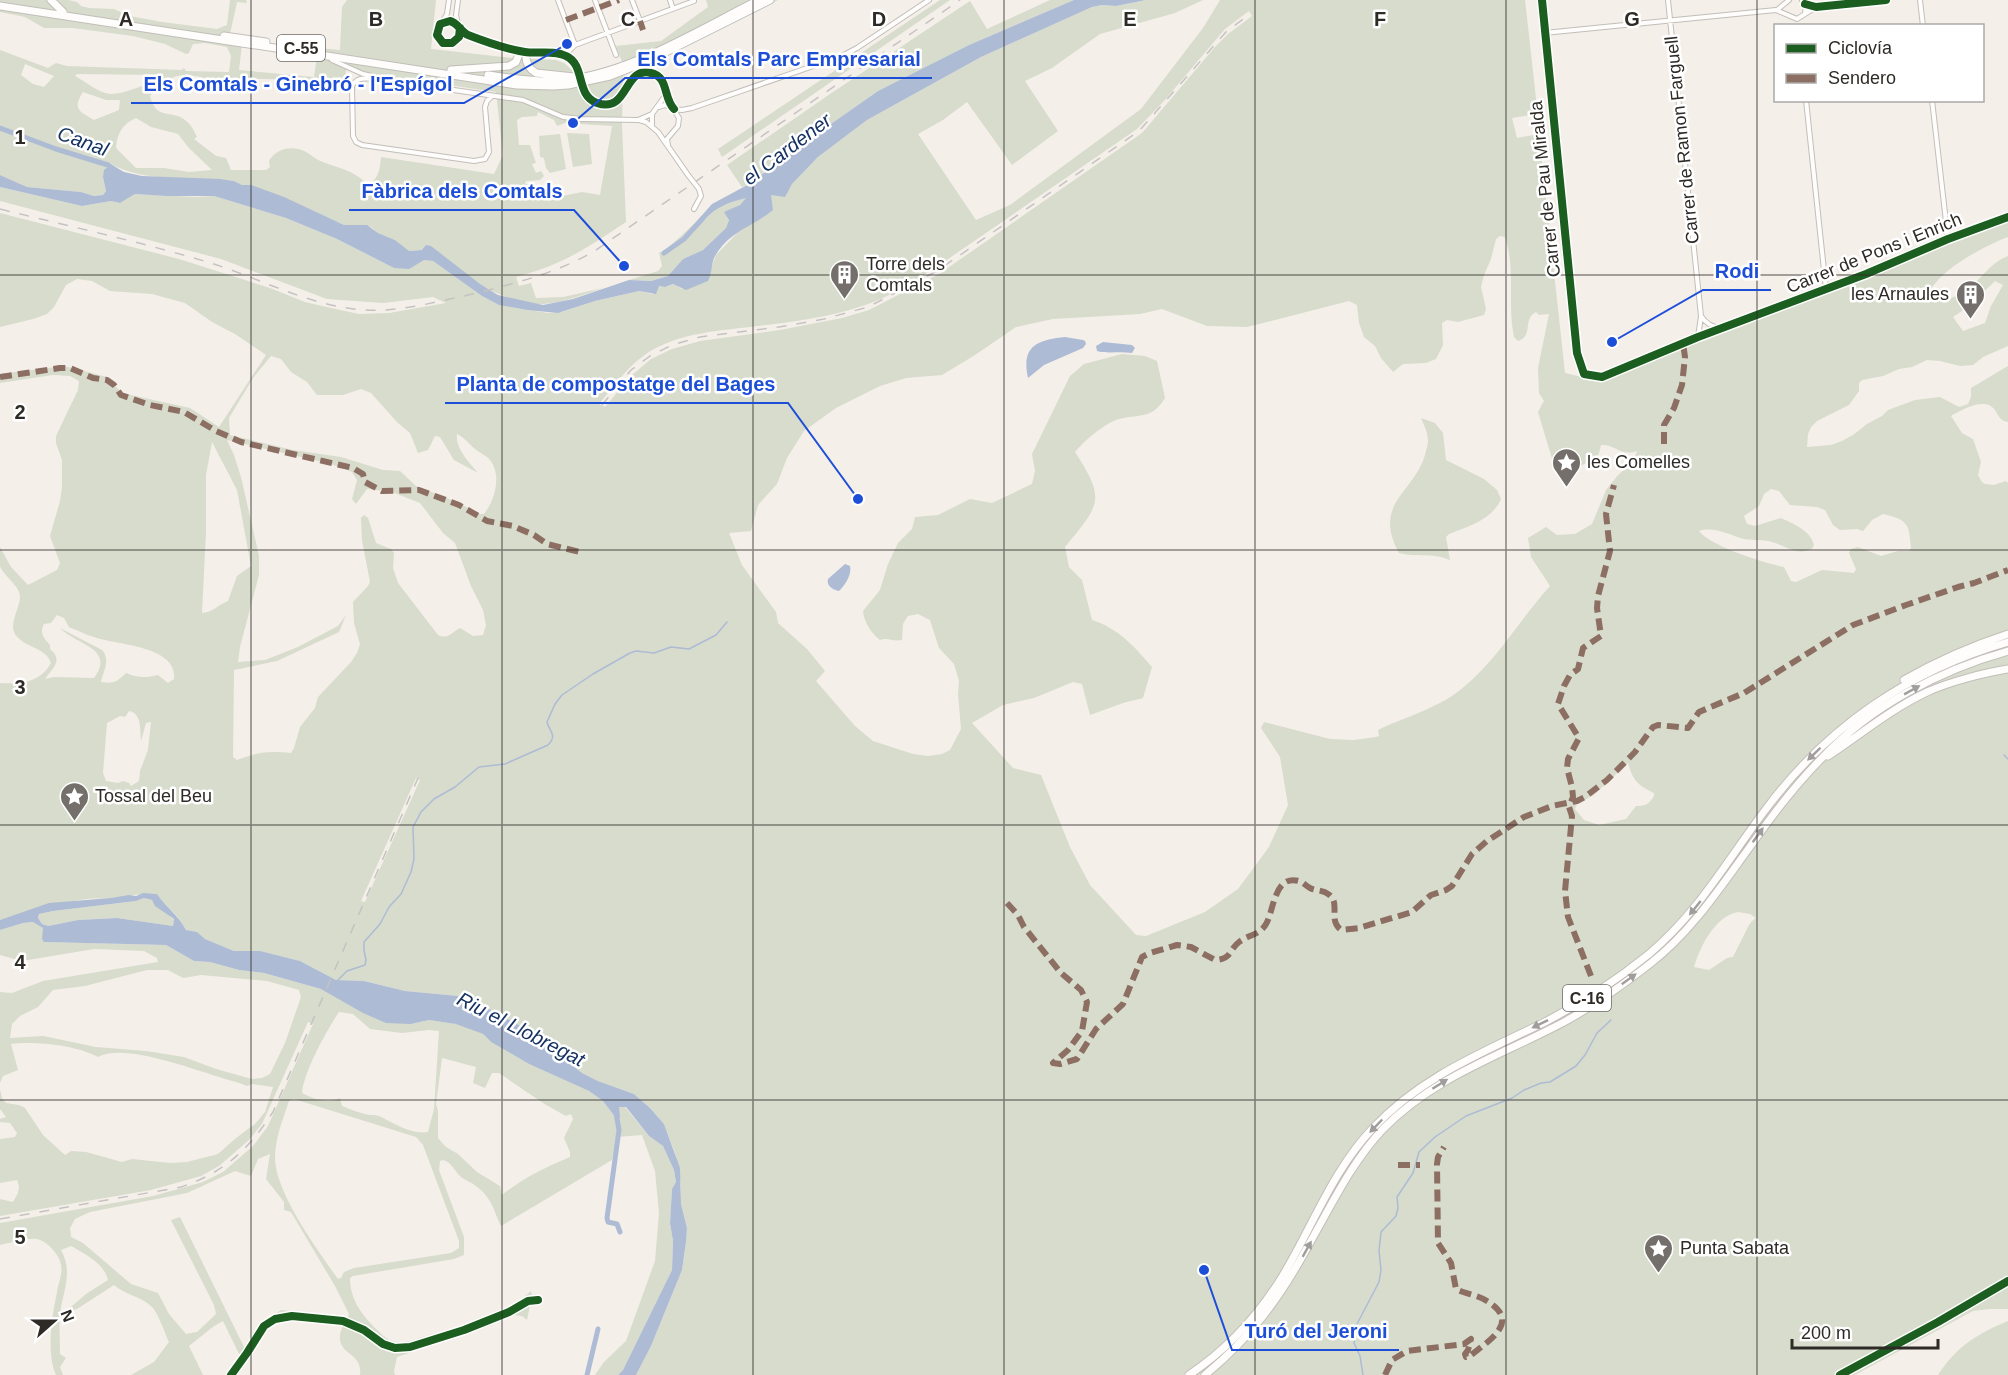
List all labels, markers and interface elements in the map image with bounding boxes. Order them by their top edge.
text: A [119,8,133,30]
text: B [369,8,383,30]
text: C [621,8,635,30]
text: D [872,8,886,30]
text: E [1123,8,1137,30]
text: F [1374,8,1386,30]
text: G [1624,8,1640,30]
legend [1774,24,1984,102]
road number: C-55 [277,35,325,61]
street label: Carrer de Ramon Farguell [1661,35,1703,245]
text: Ciclovía [1828,38,1893,58]
callout: Els Comtals Parc Empresarial [625,40,932,78]
text: Els Comtals Parc Empresarial [637,48,921,70]
callout: Els Comtals - Ginebró - l'Espígol [131,65,464,103]
text: Sendero [1828,68,1896,88]
text: Els Comtals - Ginebró - l'Espígol [143,73,453,95]
street label: Carrer de Pau Miralda [1526,99,1564,278]
water label: el Cardener [739,108,836,189]
water label: Canal [55,122,112,160]
text: 1 [14,126,26,148]
callout: Fàbrica dels Comtals [349,172,574,210]
text: Fàbrica dels Comtals [361,180,563,202]
street label: Carrer de Pons i Enrich [1784,209,1964,297]
callout: Rodi [1703,252,1771,290]
place label: Torre dels Comtals [866,254,945,295]
building icon: Torre dels Comtals [829,258,861,300]
text: Rodi [1715,260,1759,282]
building icon: les Arnaules [1954,278,1986,320]
place label: les Arnaules [1851,284,1949,304]
callout: Planta de compostatge del Bages [445,365,788,403]
text: Planta de compostatge del Bages [457,373,775,395]
text: 2 [14,401,26,423]
place icon: les Comelles [1550,446,1582,488]
place label: les Comelles [1587,452,1690,472]
text: 3 [14,676,26,698]
one-way arrow [1904,685,1921,695]
one-way arrow [1807,746,1821,760]
place icon: Tossal del Beu [58,780,90,822]
place label: Tossal del Beu [95,786,212,806]
one-way arrow [1752,827,1764,843]
one-way arrow [1689,900,1701,915]
text: 4 [14,951,26,973]
one-way arrow [1621,973,1637,985]
road number: C-16 [1563,985,1611,1011]
water label: Riu el Llobregat [454,987,590,1071]
one-way arrow [1531,1019,1548,1029]
one-way arrow [1432,1078,1449,1089]
one-way arrow [1369,1119,1383,1133]
text: 5 [14,1226,26,1248]
place icon: Punta Sabata [1643,1232,1675,1274]
place label: Punta Sabata [1680,1238,1790,1258]
one-way arrow [1301,1241,1312,1257]
north arrow [24,1291,84,1351]
text: N [58,1307,78,1324]
callout: Turó del Jeroni [1232,1312,1399,1350]
scale bar [1792,1312,1938,1350]
text: Turó del Jeroni [1245,1320,1387,1342]
text: 200 m [1801,1323,1851,1343]

